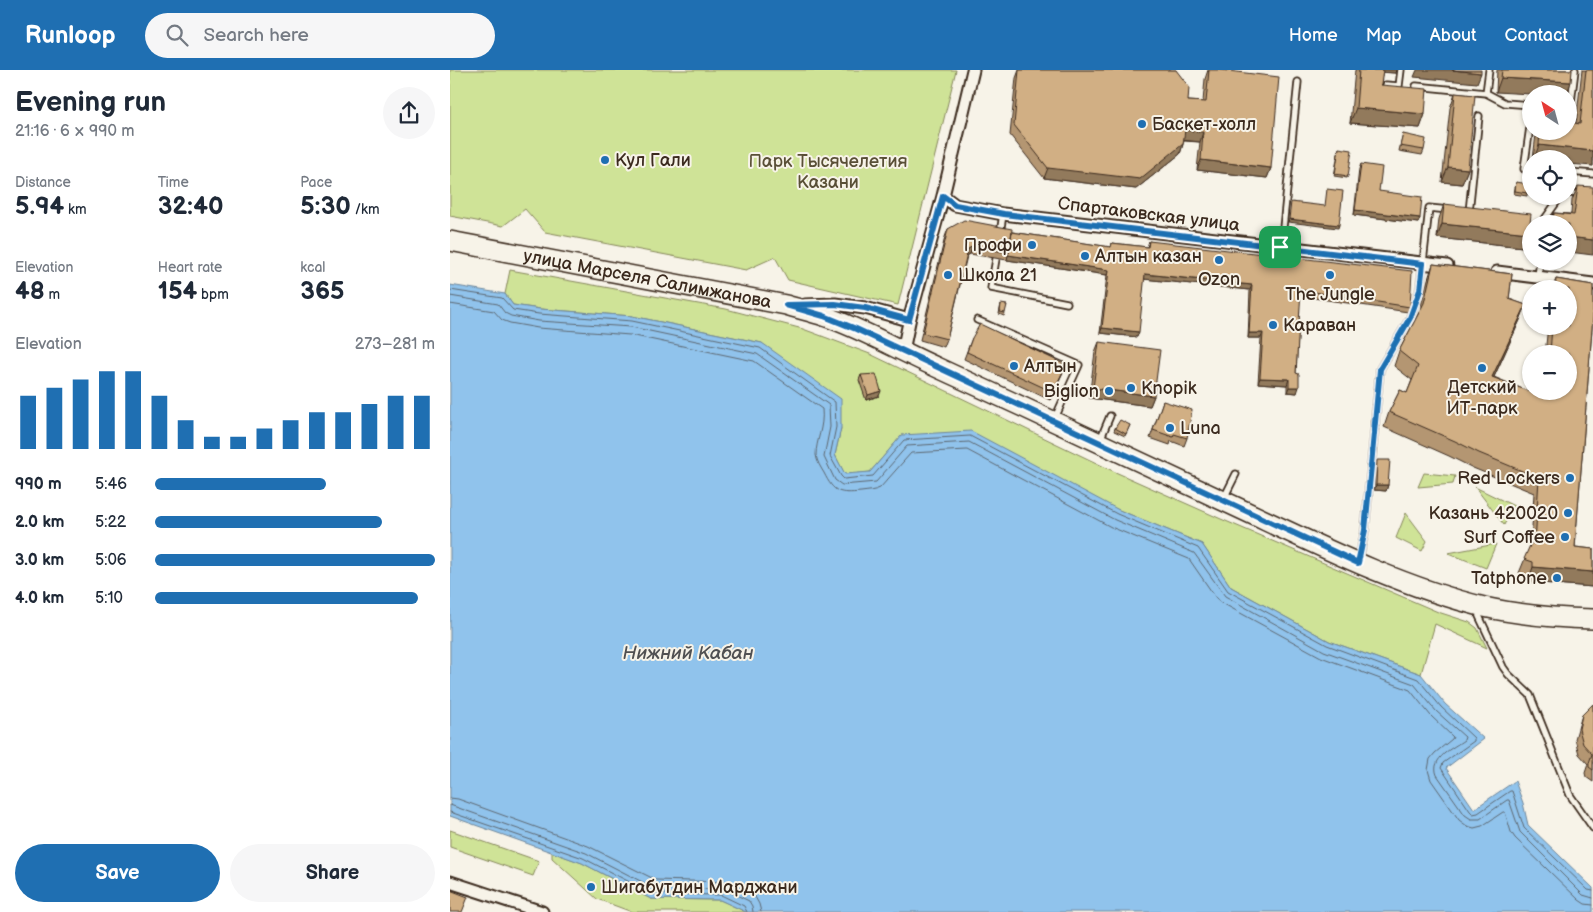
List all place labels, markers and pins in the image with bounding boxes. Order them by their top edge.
place label: Баскет-холл [1152,114,1256,135]
marker: Баскет-холл [1136,118,1148,130]
place label: Кул Гали [615,150,691,171]
marker: Кул Гали [599,154,611,166]
pin [1259,226,1301,268]
place label: Профи [964,235,1022,256]
marker: Профи [1026,239,1038,251]
place label: Алтын казан [1094,246,1202,267]
marker: Алтын казан [1079,250,1091,262]
marker: Ozon [1213,254,1225,266]
place label: Школа 21 [958,265,1037,286]
marker: Школа 21 [942,269,954,281]
place label: Ozon [1198,269,1240,290]
marker: The Jungle [1324,269,1336,281]
place label: The Jungle [1285,284,1375,305]
place label: Караван [1283,315,1356,336]
marker: Караван [1267,319,1279,331]
place label: Алтын [1023,356,1077,377]
marker: Алтын [1008,360,1020,372]
marker: Детский ИТ-парк [1476,362,1488,374]
place label: Детский ИТ-парк [1446,377,1518,419]
place label: Knopik [1141,378,1197,399]
place label: Biglion [1043,381,1099,402]
marker: Knopik [1125,382,1137,394]
marker: Biglion [1103,385,1115,397]
place label: Luna [1180,418,1221,439]
marker: Luna [1164,422,1176,434]
place label: Red Lockers [1457,468,1560,489]
marker: Red Lockers [1564,472,1576,484]
place label: Казань 420020 [1429,503,1558,524]
marker: Казань 420020 [1562,507,1574,519]
place label: Surf Coffee [1464,527,1555,548]
marker: Surf Coffee [1559,531,1571,543]
place label: Tatphone [1471,568,1547,589]
marker: Tatphone [1551,572,1563,584]
place label: Шигабутдин Марджани [601,877,798,898]
marker: Шигабутдин Марджани [585,881,597,893]

